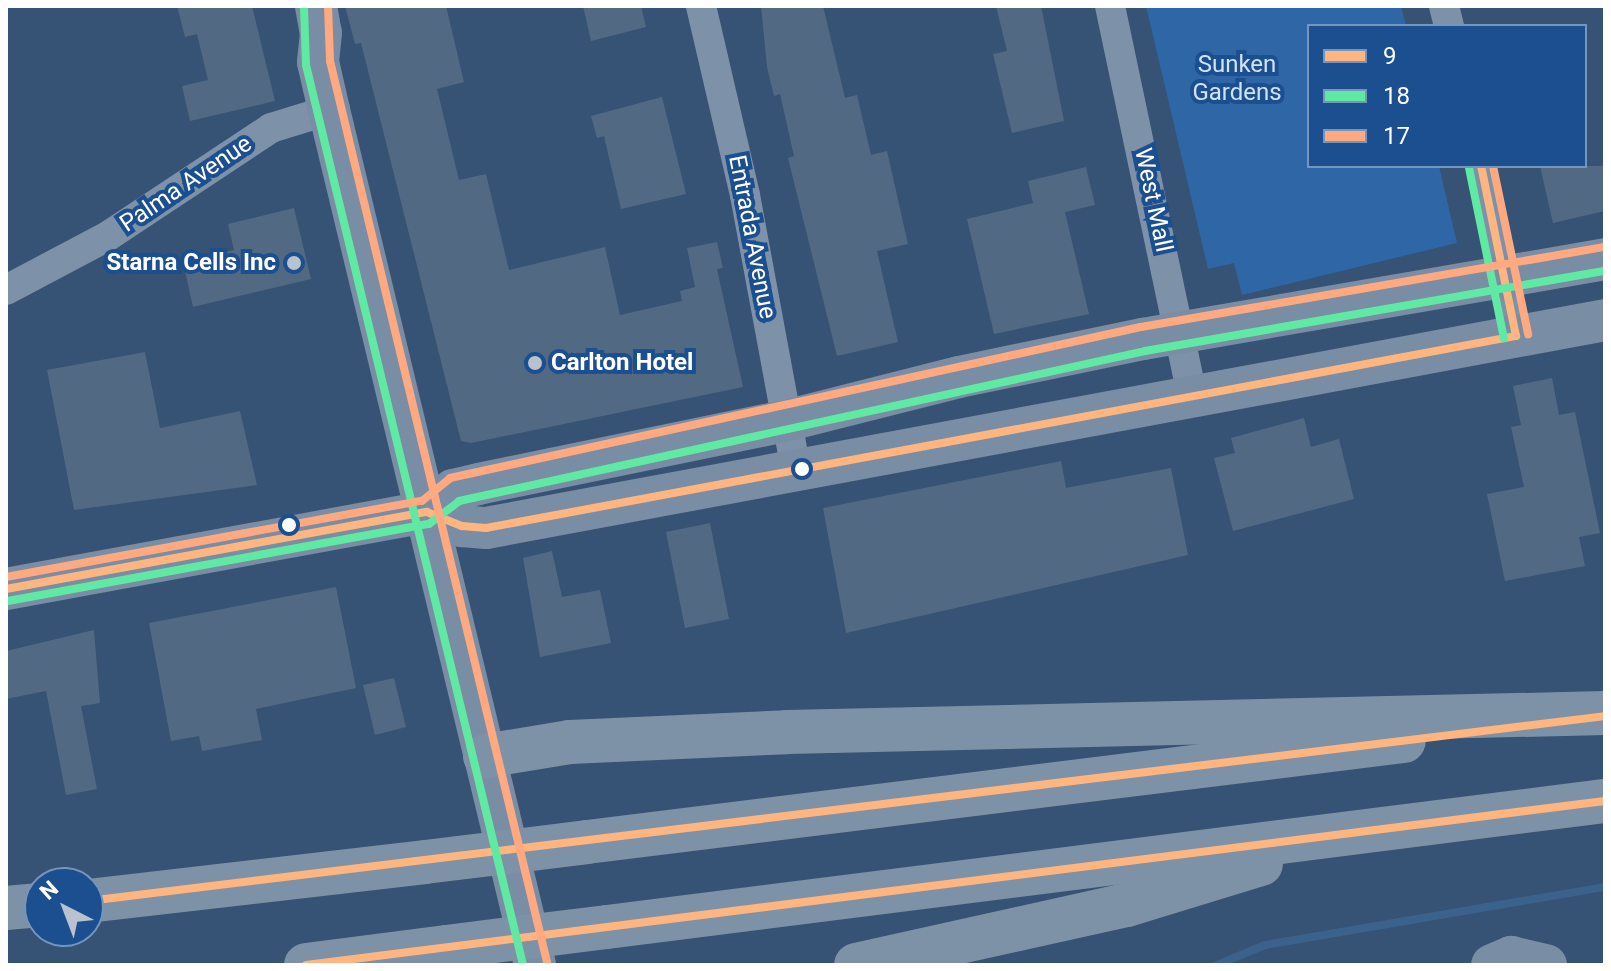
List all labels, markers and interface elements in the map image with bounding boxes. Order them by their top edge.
legend [1307,24,1587,168]
text: 9 [1383,42,1397,70]
park label: Sunken Gardens [1192,51,1282,107]
text: 18 [1383,82,1410,110]
text: 17 [1383,122,1410,150]
street label: Palma Avenue [115,129,257,239]
street label: West Mall [1128,145,1178,255]
street label: Entrada Avenue [722,153,782,321]
place label: Starna Cells Inc [107,249,276,277]
marker: Starna Cells Inc [283,252,305,274]
place label: Carlton Hotel [551,349,693,377]
marker: Carlton Hotel [526,354,544,372]
unlabelled marker [794,461,810,477]
unlabelled marker [281,517,297,533]
north arrow [24,867,104,947]
text: N [35,876,63,905]

